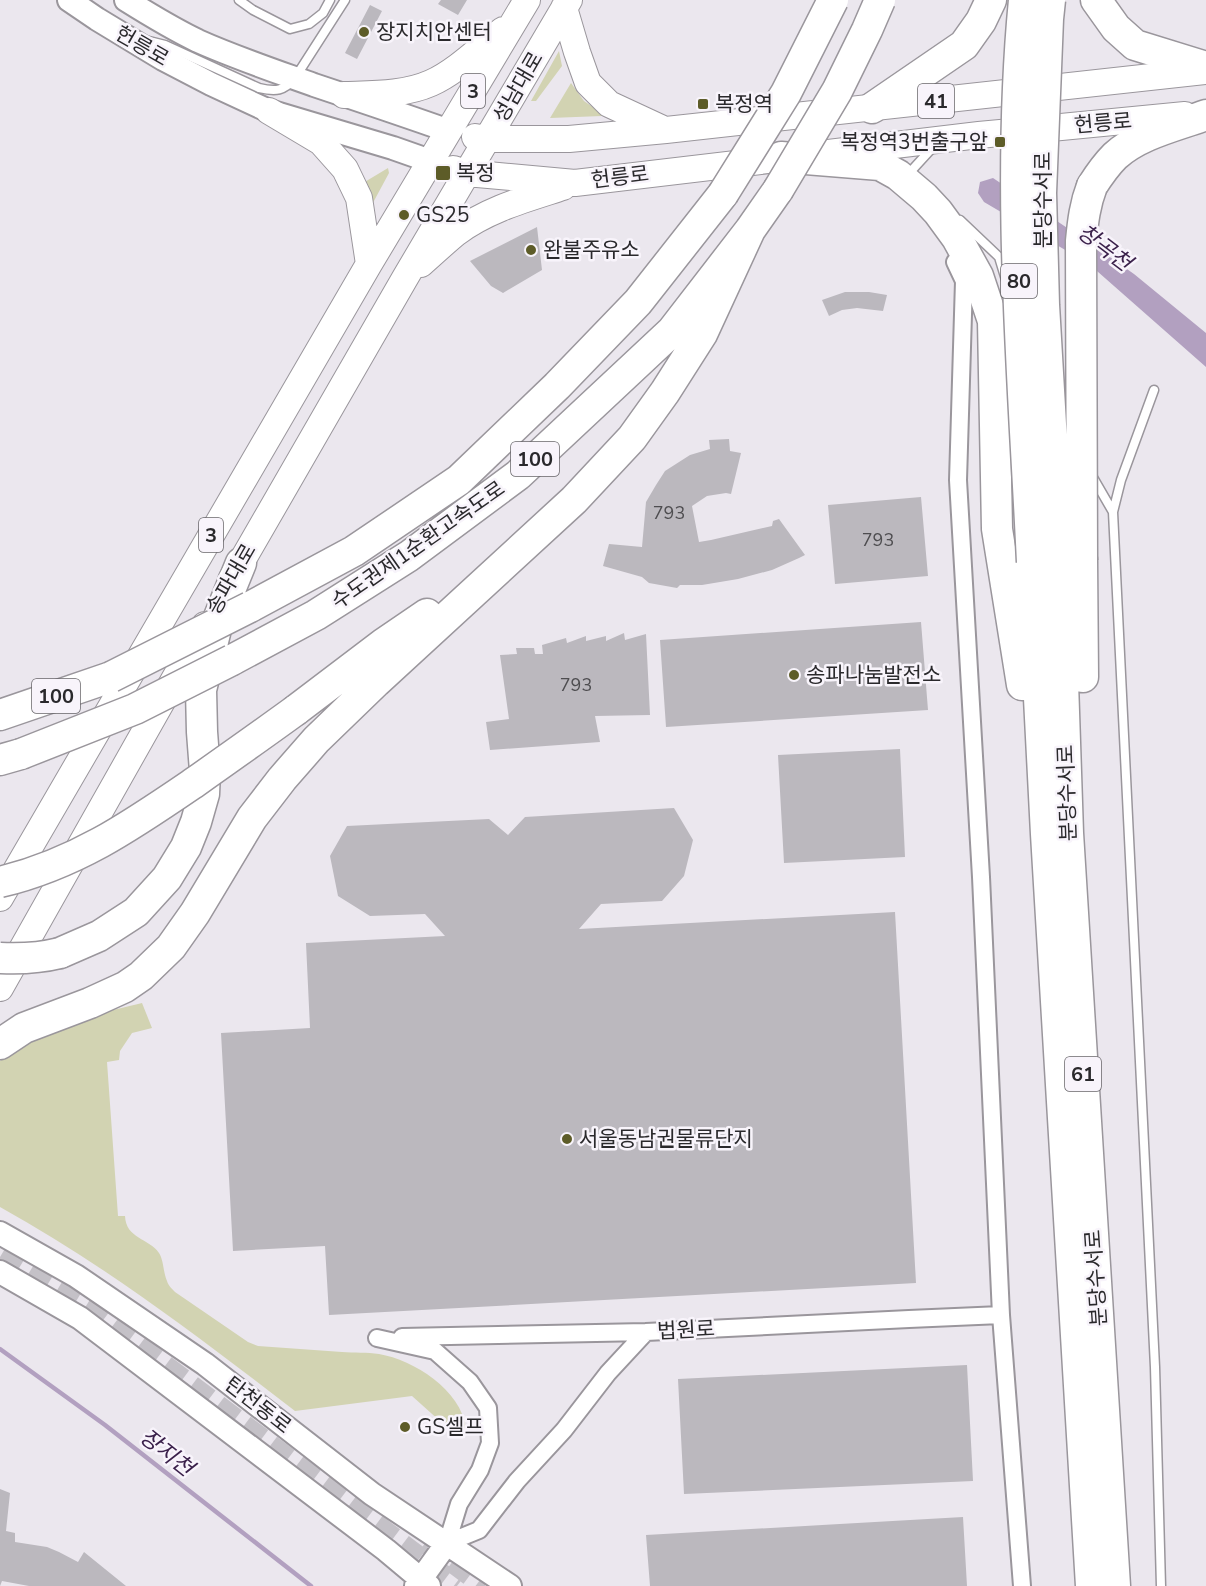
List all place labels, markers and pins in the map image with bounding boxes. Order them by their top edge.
place label: 장지치안센터 [376,18,492,46]
marker: 장지치안센터 [357,25,371,39]
place label: 복정역 [715,90,773,118]
marker: 복정역 [696,97,710,111]
place label: 복정역3번출구앞 [840,128,988,156]
marker: 복정역3번출구앞 [993,135,1007,149]
place label: 복정 [456,159,495,187]
marker: 복정 [434,164,452,182]
place label: GS25 [416,201,469,229]
marker: GS25 [397,208,411,222]
place label: 완불주유소 [543,236,640,264]
marker: 완불주유소 [524,243,538,257]
place label: 송파나눔발전소 [806,661,941,689]
marker: 송파나눔발전소 [787,668,801,682]
place label: 서울동남권물류단지 [579,1125,753,1153]
marker: 서울동남권물류단지 [560,1132,574,1146]
place label: GS셀프 [417,1413,484,1441]
marker: GS셀프 [398,1420,412,1434]

